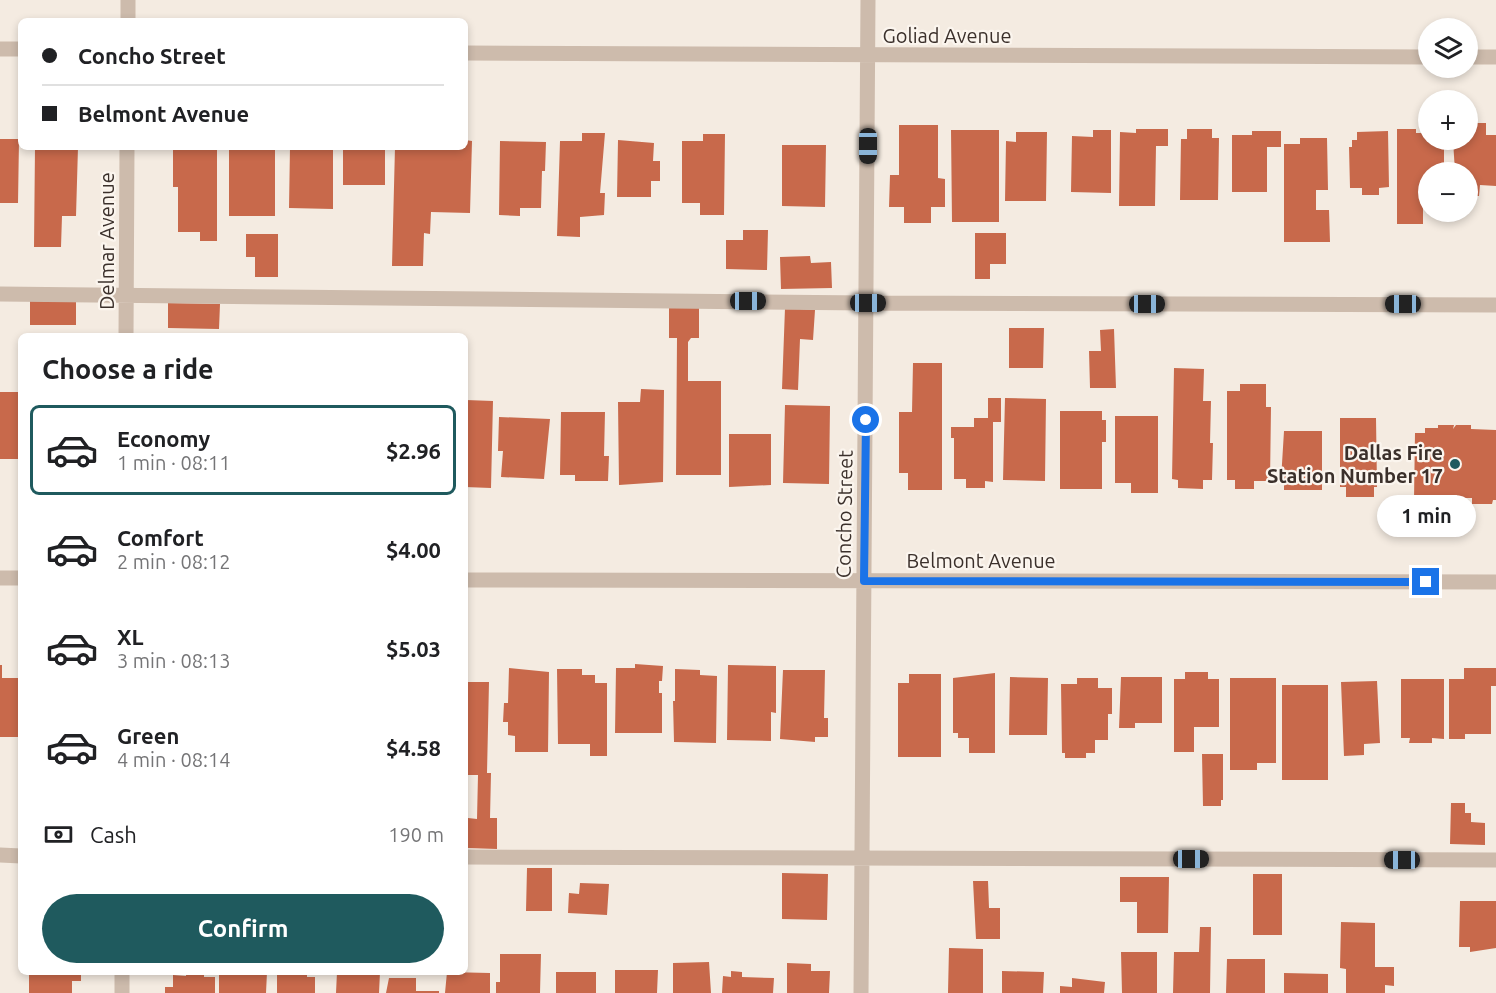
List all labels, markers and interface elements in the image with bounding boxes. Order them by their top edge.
map controls [1418,18,1478,222]
button: layers [1418,18,1478,78]
street label: Goliad Avenue [883,24,1012,47]
text: Concho Street [78,43,226,68]
button: + [1418,90,1478,150]
text: Belmont Avenue [78,101,249,126]
car [859,128,877,164]
button: − [1418,162,1478,222]
street label: Delmar Avenue [95,172,118,310]
car [730,292,766,310]
car [850,294,886,312]
car [1129,295,1165,313]
car [1385,295,1421,313]
text: Choose a ride [42,354,214,384]
route start [852,406,879,433]
icon: car [45,423,99,477]
text: Economy [117,426,210,451]
text: $2.96 [386,438,441,463]
place label: Dallas Fire Station Number 17 [1267,441,1443,487]
street label: Concho Street [831,450,857,578]
text: 1 min · 08:11 [117,451,231,474]
marker: Dallas Fire Station Number 17 [1448,457,1462,471]
callout: 1 min [1376,495,1476,537]
text: 1 min [1401,504,1452,527]
icon: car [45,522,99,576]
text: Comfort [117,525,204,550]
text: $4.00 [386,537,441,562]
street label: Belmont Avenue [906,549,1056,572]
text: 2 min · 08:12 [117,550,231,573]
route end [1412,568,1439,595]
icon: car [45,621,99,675]
text: XL [117,624,144,649]
text: $5.03 [386,636,441,661]
text: 3 min · 08:13 [117,649,231,672]
icon: car [45,720,99,774]
text: Green [117,723,179,748]
text: $4.58 [386,735,441,760]
text: 4 min · 08:14 [117,748,231,771]
icon: cash [42,818,75,851]
text: Cash [90,822,137,847]
text: 190 m [388,823,444,846]
car [1173,850,1209,868]
car [1384,851,1420,869]
button: Confirm [42,894,444,963]

